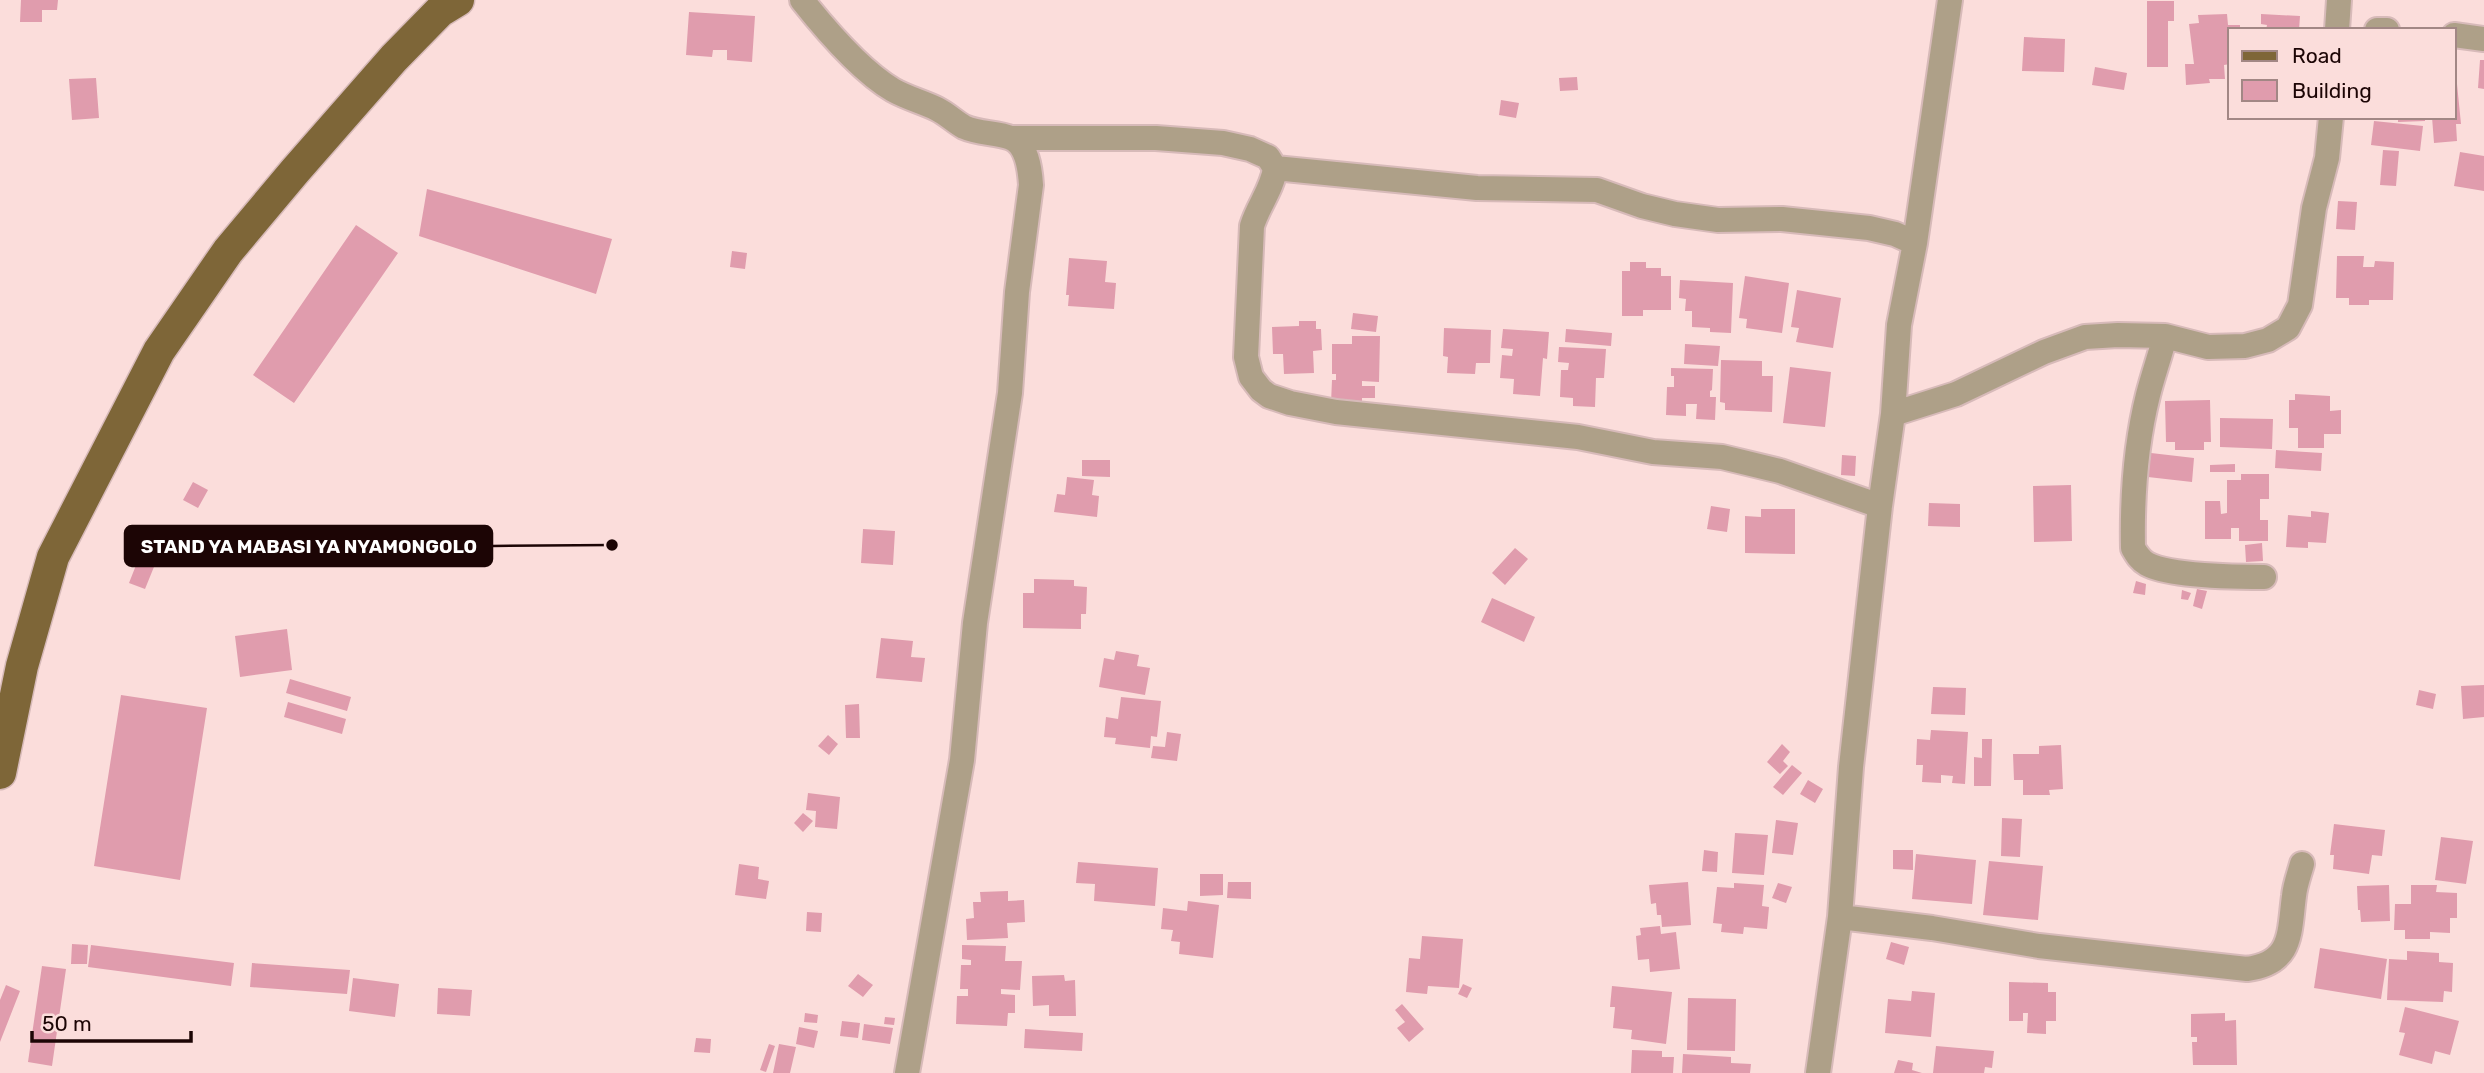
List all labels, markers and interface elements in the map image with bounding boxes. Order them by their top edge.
legend [2228,28,2456,119]
text: Road [2292,43,2342,68]
text: Building [2292,78,2372,103]
callout: STAND YA MABASI YA NYAMONGOLO [125,526,492,566]
text: STAND YA MABASI YA NYAMONGOLO [141,535,477,558]
scale bar [32,1000,191,1044]
text: 50 m [42,1011,92,1036]

